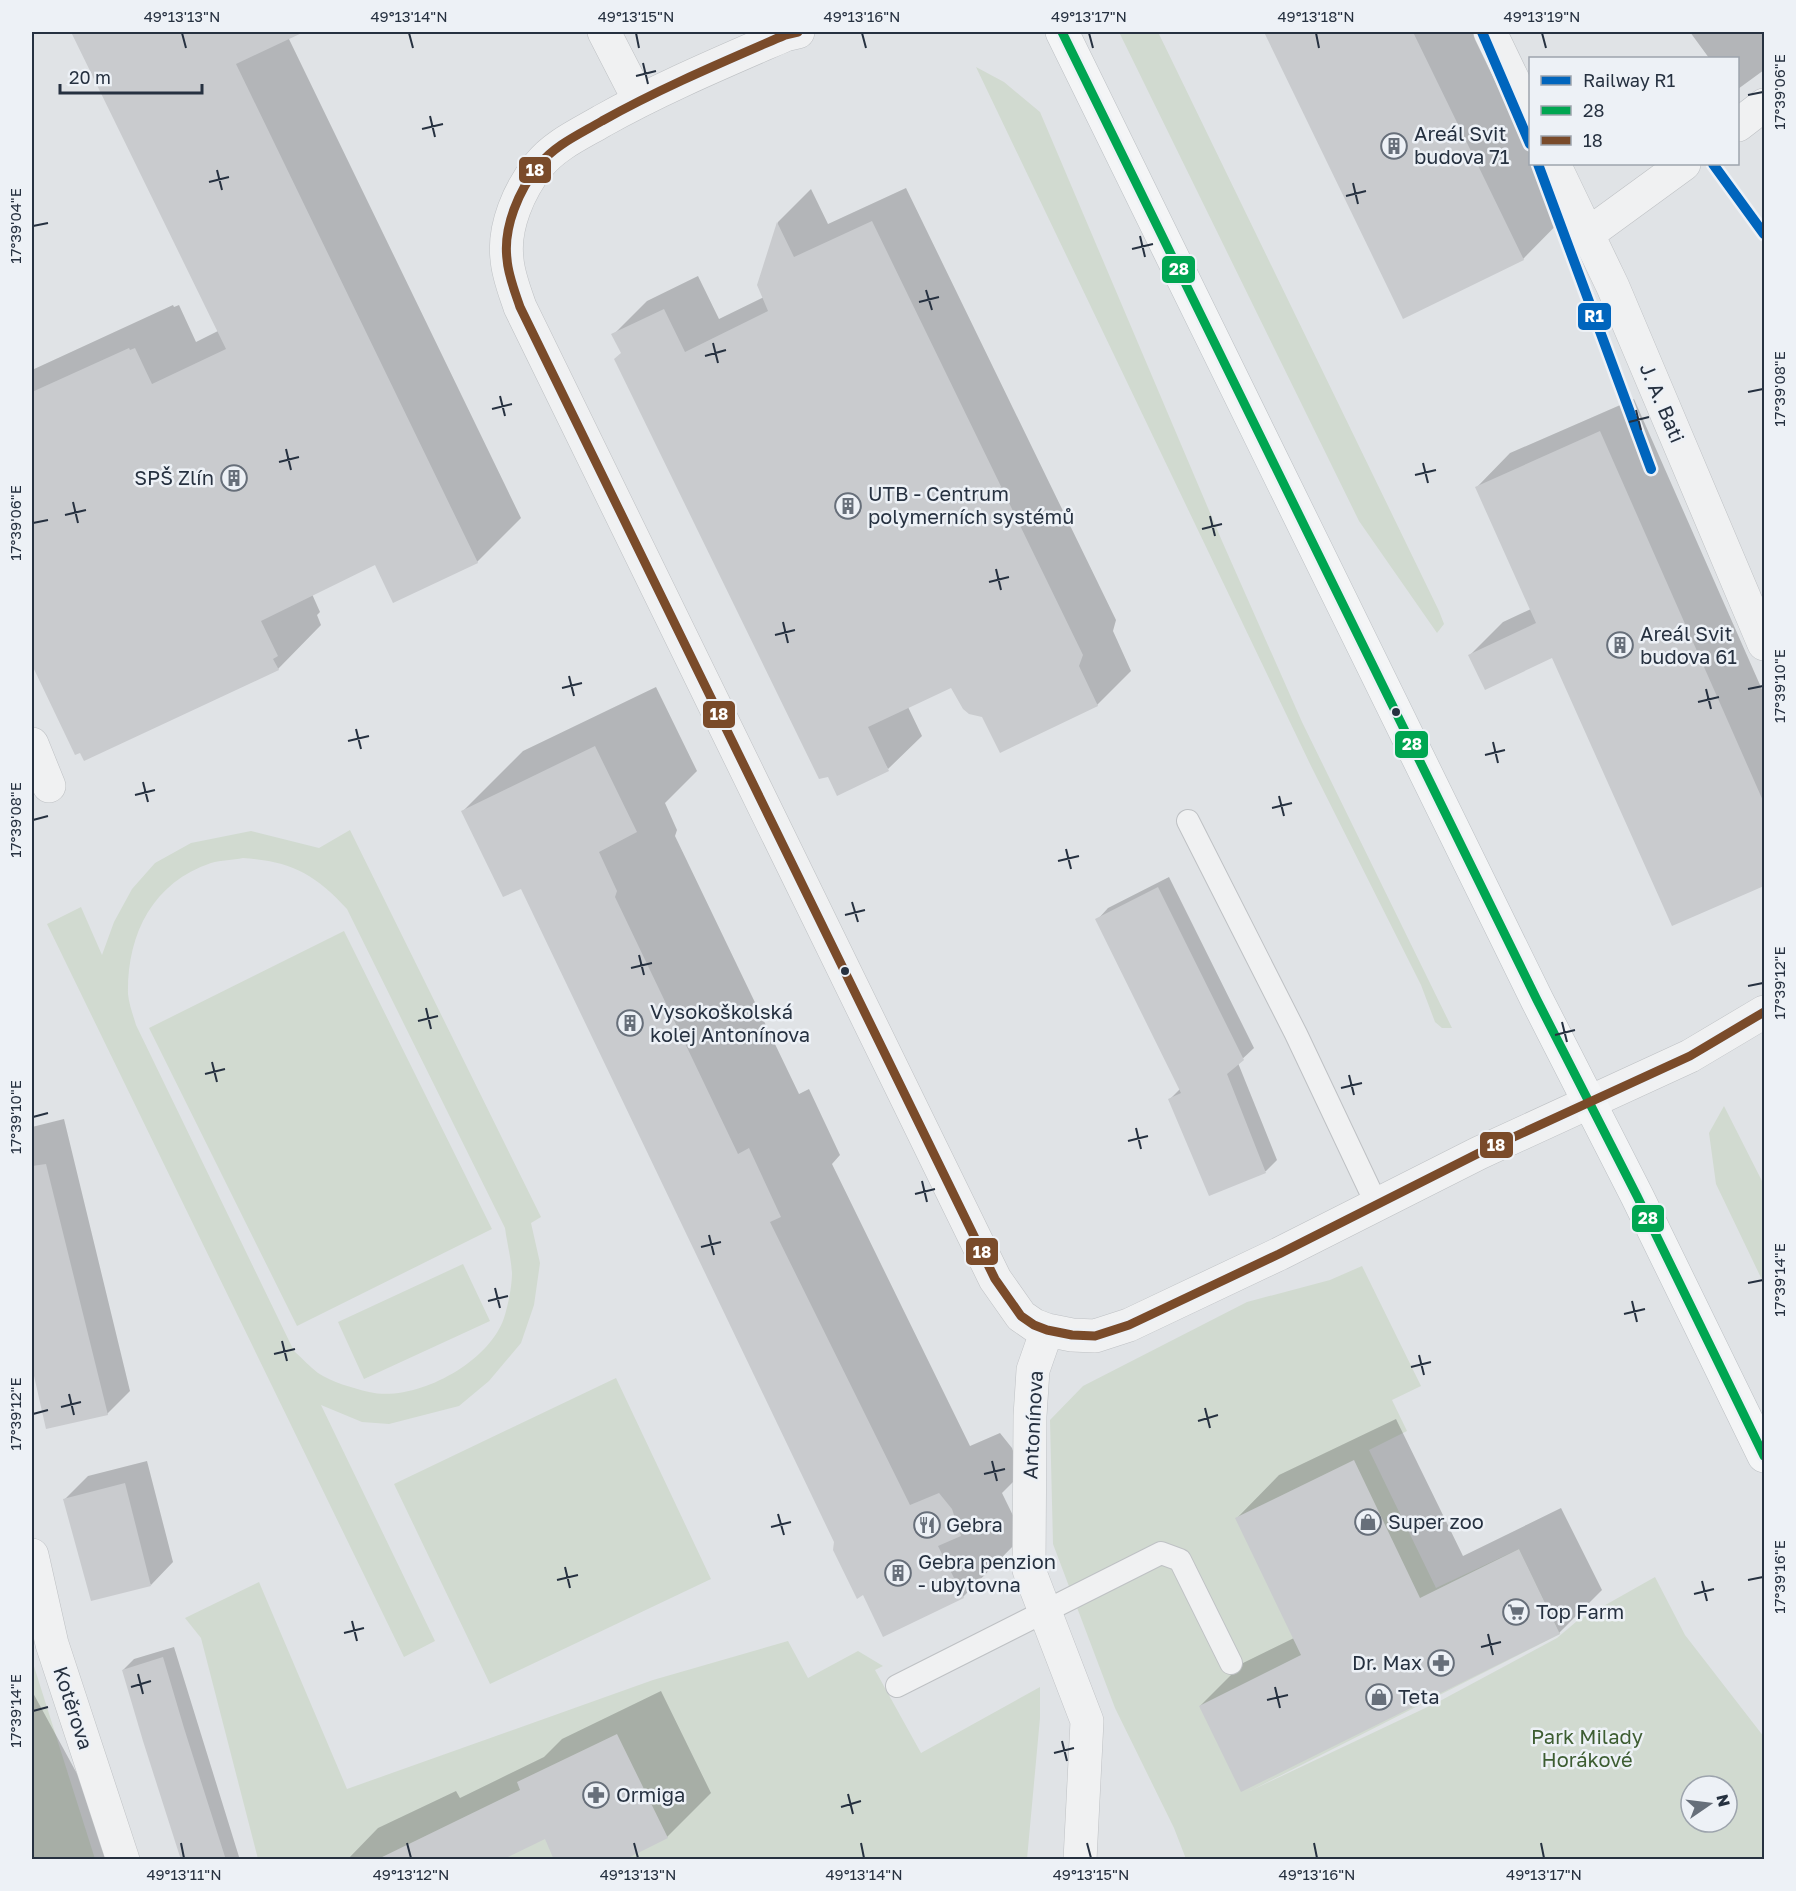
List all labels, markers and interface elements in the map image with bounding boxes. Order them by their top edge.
text: 49°13'13"N [144,7,220,25]
text: 49°13'14"N [370,7,448,25]
text: 49°13'15"N [598,7,674,25]
text: 49°13'16"N [823,7,901,25]
text: 49°13'17"N [1051,7,1127,25]
text: 49°13'18"N [1277,7,1355,25]
text: 49°13'19"N [1503,7,1581,25]
text: 17°39'06"E [1770,54,1788,130]
scale bar [60,57,202,95]
legend [1529,57,1739,165]
text: 20 m [69,66,111,88]
text: Railway R1 [1583,69,1675,91]
text: 28 [1583,99,1604,121]
place label: Areál Svit budova 71 [1414,121,1510,168]
text: 18 [1583,129,1603,151]
building icon: Areál Svit budova 71 [1379,131,1409,161]
line badge: 18 [518,156,552,184]
text: 18 [526,160,544,180]
text: 17°39'04"E [6,188,24,264]
line badge: 28 [1161,255,1196,284]
text: 28 [1169,259,1189,279]
line badge: R1 [1577,302,1612,331]
text: R1 [1584,306,1604,326]
text: 17°39'08"E [1770,351,1788,427]
street label: J. A. Bati [1635,359,1690,446]
building icon: SPŠ Zlín [219,463,249,493]
place label: SPŠ Zlín [134,465,214,489]
place label: UTB - Centrum polymerních systémů [868,481,1074,528]
text: 17°39'06"E [6,485,24,561]
building icon: UTB - Centrum polymerních systémů [833,491,863,521]
place label: Areál Svit budova 61 [1640,621,1737,668]
building icon: Areál Svit budova 61 [1605,630,1635,660]
text: 17°39'10"E [1770,649,1788,723]
line badge: 18 [702,700,736,729]
text: 18 [710,704,728,724]
unlabelled marker [1390,706,1402,718]
line badge: 28 [1394,730,1429,759]
text: 28 [1402,734,1422,754]
text: 17°39'08"E [6,782,24,858]
text: 17°39'12"E [1770,946,1788,1020]
unlabelled marker [839,965,851,977]
place label: Vysokoškolská kolej Antonínova [650,999,810,1046]
building icon: Vysokoškolská kolej Antonínova [615,1008,645,1038]
text: 17°39'10"E [6,1080,24,1154]
line badge: 18 [1479,1131,1514,1159]
text: 18 [1487,1135,1505,1155]
line badge: 28 [1631,1204,1665,1233]
text: 28 [1638,1208,1658,1228]
line badge: 18 [965,1237,999,1266]
text: 18 [973,1242,991,1262]
text: 17°39'14"E [1770,1243,1788,1317]
street label: Antonínova [1017,1370,1047,1480]
text: 17°39'12"E [6,1377,24,1451]
shop icon: Super zoo [1353,1507,1383,1537]
place label: Super zoo [1388,1509,1484,1533]
restaurant icon: Gebra [912,1510,942,1540]
place label: Gebra [946,1512,1003,1536]
text: 17°39'16"E [1770,1540,1788,1614]
place label: Gebra penzion - ubytovna [918,1549,1056,1596]
building icon: Gebra penzion - ubytovna [883,1558,913,1588]
supermarket icon: Top Farm [1501,1597,1531,1627]
place label: Top Farm [1536,1599,1624,1623]
pharmacy icon: Dr. Max [1426,1648,1456,1678]
place label: Dr. Max [1352,1650,1422,1674]
street label: Kotěrova [49,1663,99,1752]
text: 17°39'14"E [6,1674,24,1748]
shop icon: Teta [1364,1682,1394,1712]
place label: Teta [1398,1684,1440,1708]
park label: Park Milady Horákové [1531,1724,1643,1771]
north arrow [1679,1774,1739,1834]
pharmacy icon: Ormiga [581,1780,611,1810]
place label: Ormiga [616,1782,685,1806]
text: N [1712,1792,1735,1809]
text: 49°13'11"N [146,1865,222,1883]
text: 49°13'12"N [373,1865,449,1883]
text: 49°13'13"N [600,1865,676,1883]
text: 49°13'14"N [825,1865,903,1883]
text: 49°13'15"N [1053,1865,1129,1883]
text: 49°13'16"N [1278,1865,1356,1883]
text: 49°13'17"N [1506,1865,1582,1883]

